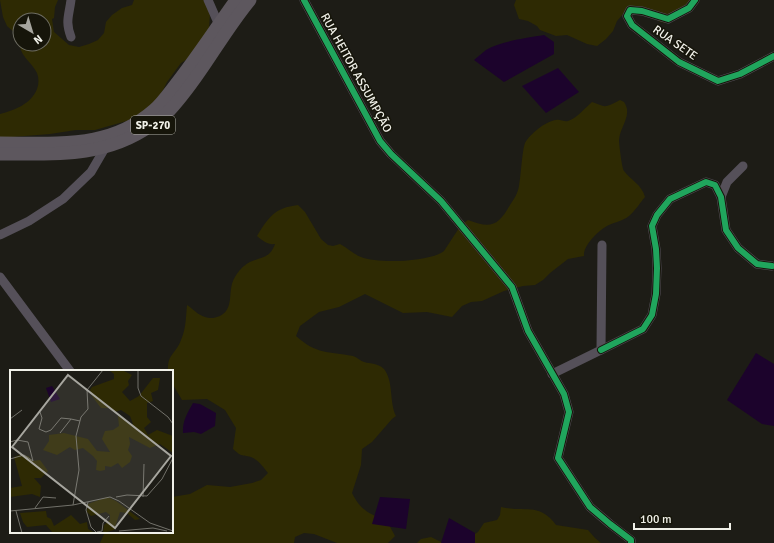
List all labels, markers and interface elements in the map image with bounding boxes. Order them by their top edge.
street label: RUA HEITOR ASSUMPÇÃO [317,11,395,135]
north arrow [12,12,52,52]
street label: RUA SETE [650,22,700,64]
text: N [31,32,45,47]
road number: SP-270 [131,116,175,134]
inset map [10,370,173,533]
scale bar [634,505,730,531]
text: 100 m [640,512,672,527]

